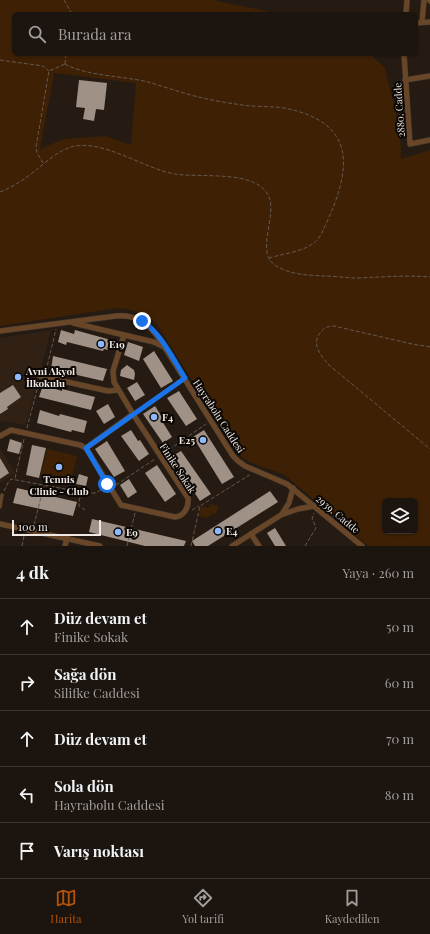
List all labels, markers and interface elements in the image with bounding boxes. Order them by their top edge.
search box [12,12,418,56]
icon: search [26,23,48,45]
text: Burada ara [58,24,132,44]
street label: 2880. Cadde [390,82,408,138]
route end [133,312,151,330]
place label: E19 [109,337,125,351]
marker: E19 [96,339,106,349]
place label: Avni Akyol İlkokulu [25,364,75,390]
marker: Avni Akyol İlkokulu [13,372,23,382]
street label: Hayrabolu Caddesi [190,377,248,456]
place label: F4 [162,410,173,424]
marker: F4 [149,412,159,422]
place label: E25 [179,433,195,447]
marker: E25 [198,435,208,445]
street label: Finike Sokak [157,440,200,496]
marker: Tennis Clinic - Club [54,462,64,472]
place label: Tennis Clinic - Club [29,472,89,498]
route start [98,475,116,493]
street label: 2939. Cadde [313,492,363,536]
map controls [382,498,418,534]
button: layers [382,498,418,534]
scale bar [12,518,101,537]
text: 100 m [18,519,48,534]
place label: E4 [226,524,238,538]
place label: E9 [126,525,138,539]
marker: E4 [213,526,223,536]
marker: E9 [113,527,123,537]
text: 4 dk [16,561,49,583]
text: Yaya · 260 m [343,564,414,581]
text: Düz devam et [54,608,147,628]
icon: ahead [16,616,38,638]
text: 50 m [386,618,414,635]
text: Finike Sokak [54,628,128,645]
text: Sağa dön [54,664,117,684]
icon: right [16,672,38,694]
text: 60 m [385,674,414,691]
text: Silifke Caddesi [54,684,140,701]
icon: ahead [16,728,38,750]
text: Düz devam et [54,729,147,749]
text: 70 m [386,730,414,747]
text: Sola dön [54,776,114,796]
icon: left [16,784,38,806]
text: 80 m [385,786,414,803]
text: Hayrabolu Caddesi [54,796,165,813]
icon: arrive [16,840,38,862]
text: Varış noktası [54,841,144,861]
tab: Harita [50,887,82,926]
tab: Yol tarifi [182,887,224,926]
tab: Kaydedilen [325,887,380,926]

